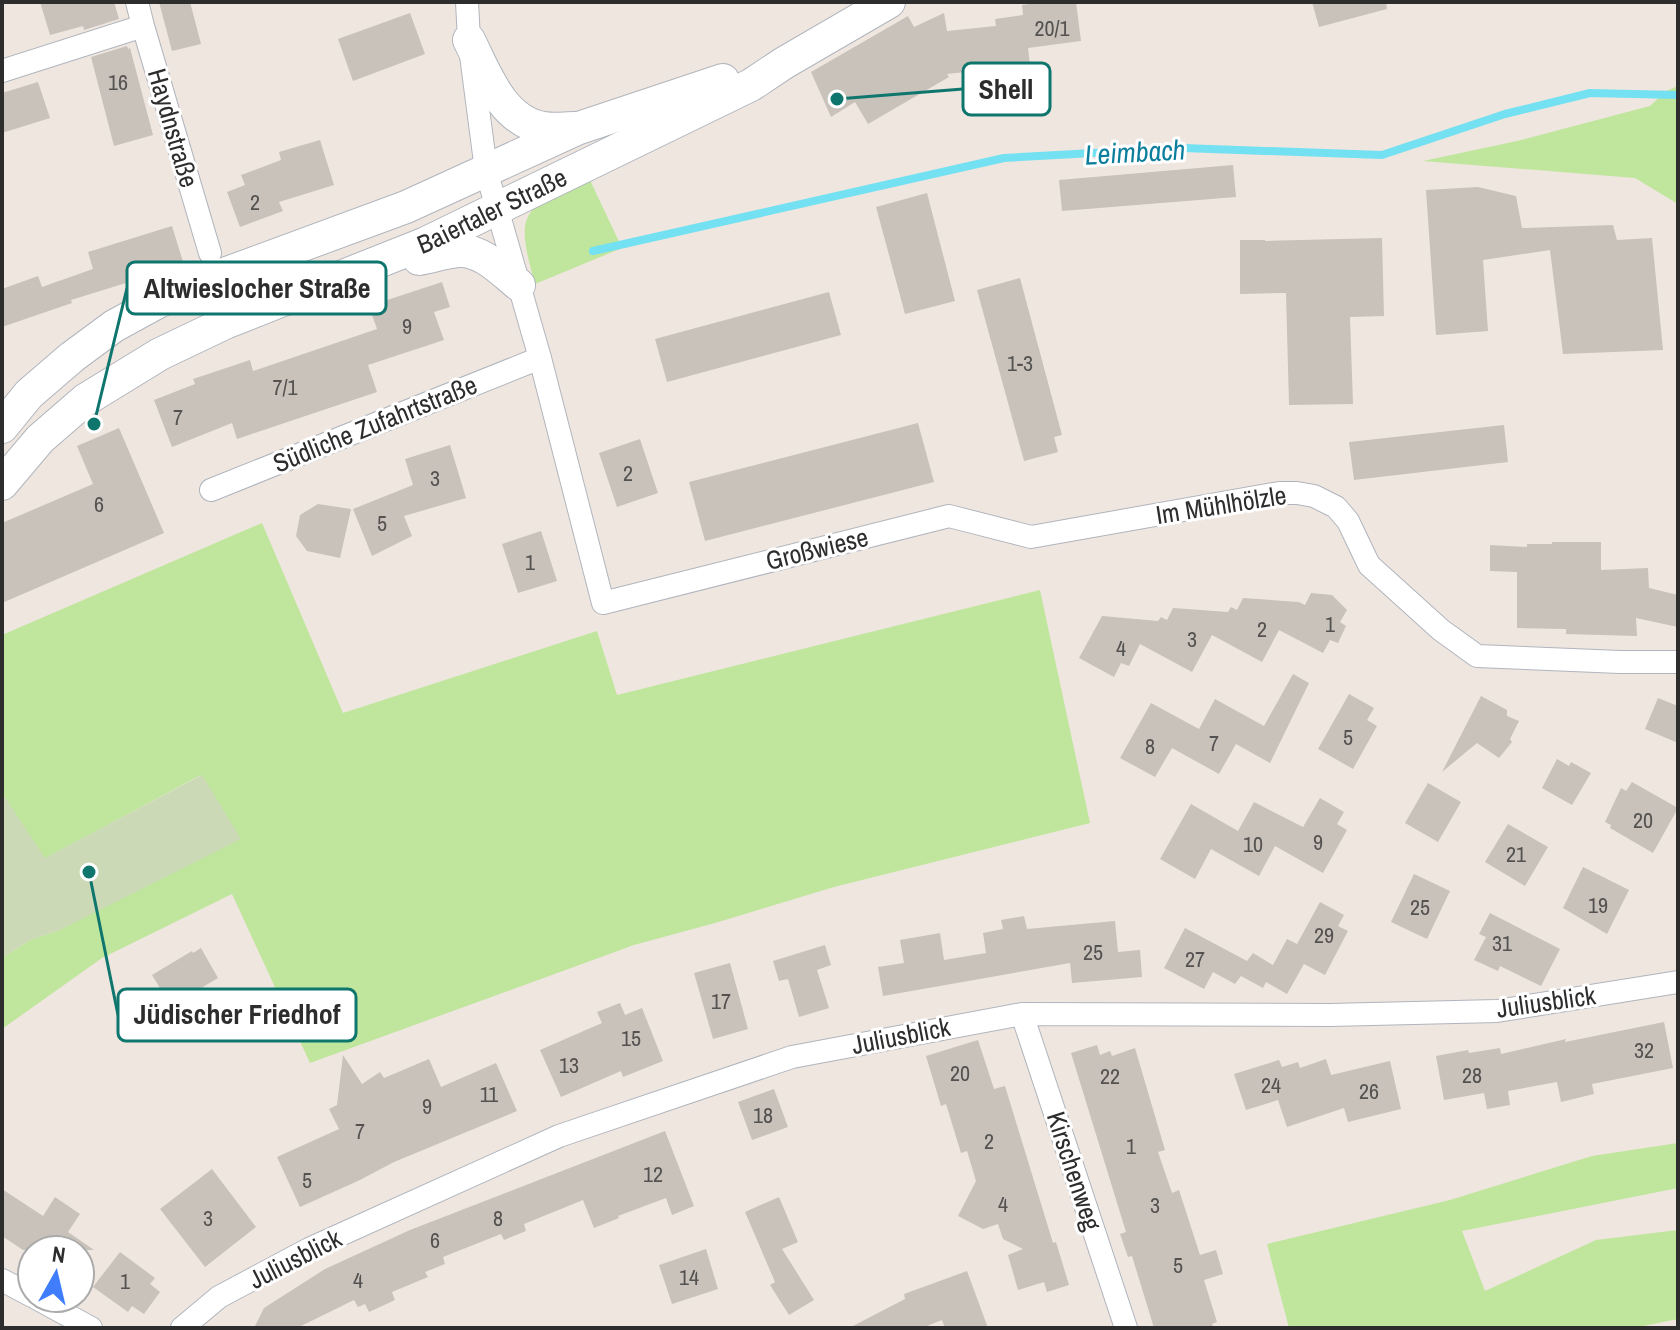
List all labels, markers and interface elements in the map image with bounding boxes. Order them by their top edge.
house number: 20/1 [1034,13,1070,43]
callout: Shell [963,63,1050,115]
street label: Haydnstraße [140,64,207,191]
house number: 16 [108,67,128,97]
text: Shell [979,70,1033,108]
water label: Leimbach [1084,130,1186,174]
street label: Baiertaler Straße [412,159,572,262]
house number: 2 [250,187,260,217]
callout: Altwieslocher Straße [127,262,386,314]
text: Altwieslocher Straße [143,269,371,307]
house number: 9 [402,311,412,341]
house number: 1-3 [1007,348,1033,378]
street label: Südliche Zufahrtstraße [268,367,482,480]
house number: 7/1 [272,372,298,402]
house number: 7 [173,402,183,432]
house number: 2 [623,458,633,488]
house number: 3 [430,463,440,493]
street label: Im Mühlhölzle [1153,477,1289,532]
house number: 6 [94,489,104,519]
house number: 5 [377,508,387,538]
street label: Großwiese [762,519,872,578]
house number: 1 [525,547,535,577]
house number: 1 [1325,609,1335,639]
house number: 2 [1257,614,1267,644]
house number: 3 [1187,624,1197,654]
house number: 4 [1116,633,1126,663]
house number: 5 [1343,722,1353,752]
house number: 7 [1209,728,1219,758]
house number: 8 [1145,731,1155,761]
house number: 20 [1633,805,1653,835]
house number: 9 [1313,827,1323,857]
house number: 10 [1243,829,1263,859]
house number: 21 [1506,839,1526,869]
house number: 19 [1588,890,1608,920]
house number: 25 [1410,892,1430,922]
house number: 29 [1314,920,1334,950]
house number: 31 [1492,928,1512,958]
house number: 25 [1083,937,1103,967]
house number: 27 [1185,944,1205,974]
street label: Juliusblick [1494,977,1598,1026]
house number: 17 [711,986,731,1016]
callout: Jüdischer Friedhof [118,989,356,1041]
text: Jüdischer Friedhof [134,995,341,1033]
street label: Juliusblick [849,1009,953,1062]
house number: 15 [621,1023,641,1053]
house number: 32 [1634,1035,1654,1065]
house number: 13 [559,1050,579,1080]
house number: 20 [950,1058,970,1088]
house number: 28 [1462,1060,1482,1090]
house number: 22 [1100,1061,1120,1091]
house number: 24 [1261,1070,1281,1100]
house number: 26 [1359,1076,1379,1106]
house number: 11 [480,1079,498,1109]
house number: 9 [422,1091,432,1121]
house number: 18 [753,1100,773,1130]
street label: Kirschenweg [1039,1107,1110,1235]
house number: 7 [355,1116,365,1146]
house number: 2 [984,1126,994,1156]
house number: 1 [1126,1131,1136,1161]
house number: 12 [643,1159,663,1189]
house number: 5 [302,1165,312,1195]
house number: 4 [998,1189,1008,1219]
house number: 3 [1150,1190,1160,1220]
house number: 3 [203,1203,213,1233]
house number: 8 [493,1203,503,1233]
street label: Juliusblick [242,1220,347,1297]
house number: 6 [430,1225,440,1255]
north arrow [16,1234,96,1314]
text: N [50,1238,67,1270]
house number: 5 [1173,1250,1183,1280]
house number: 14 [679,1262,699,1292]
house number: 4 [353,1265,363,1295]
house number: 1 [120,1266,130,1296]

